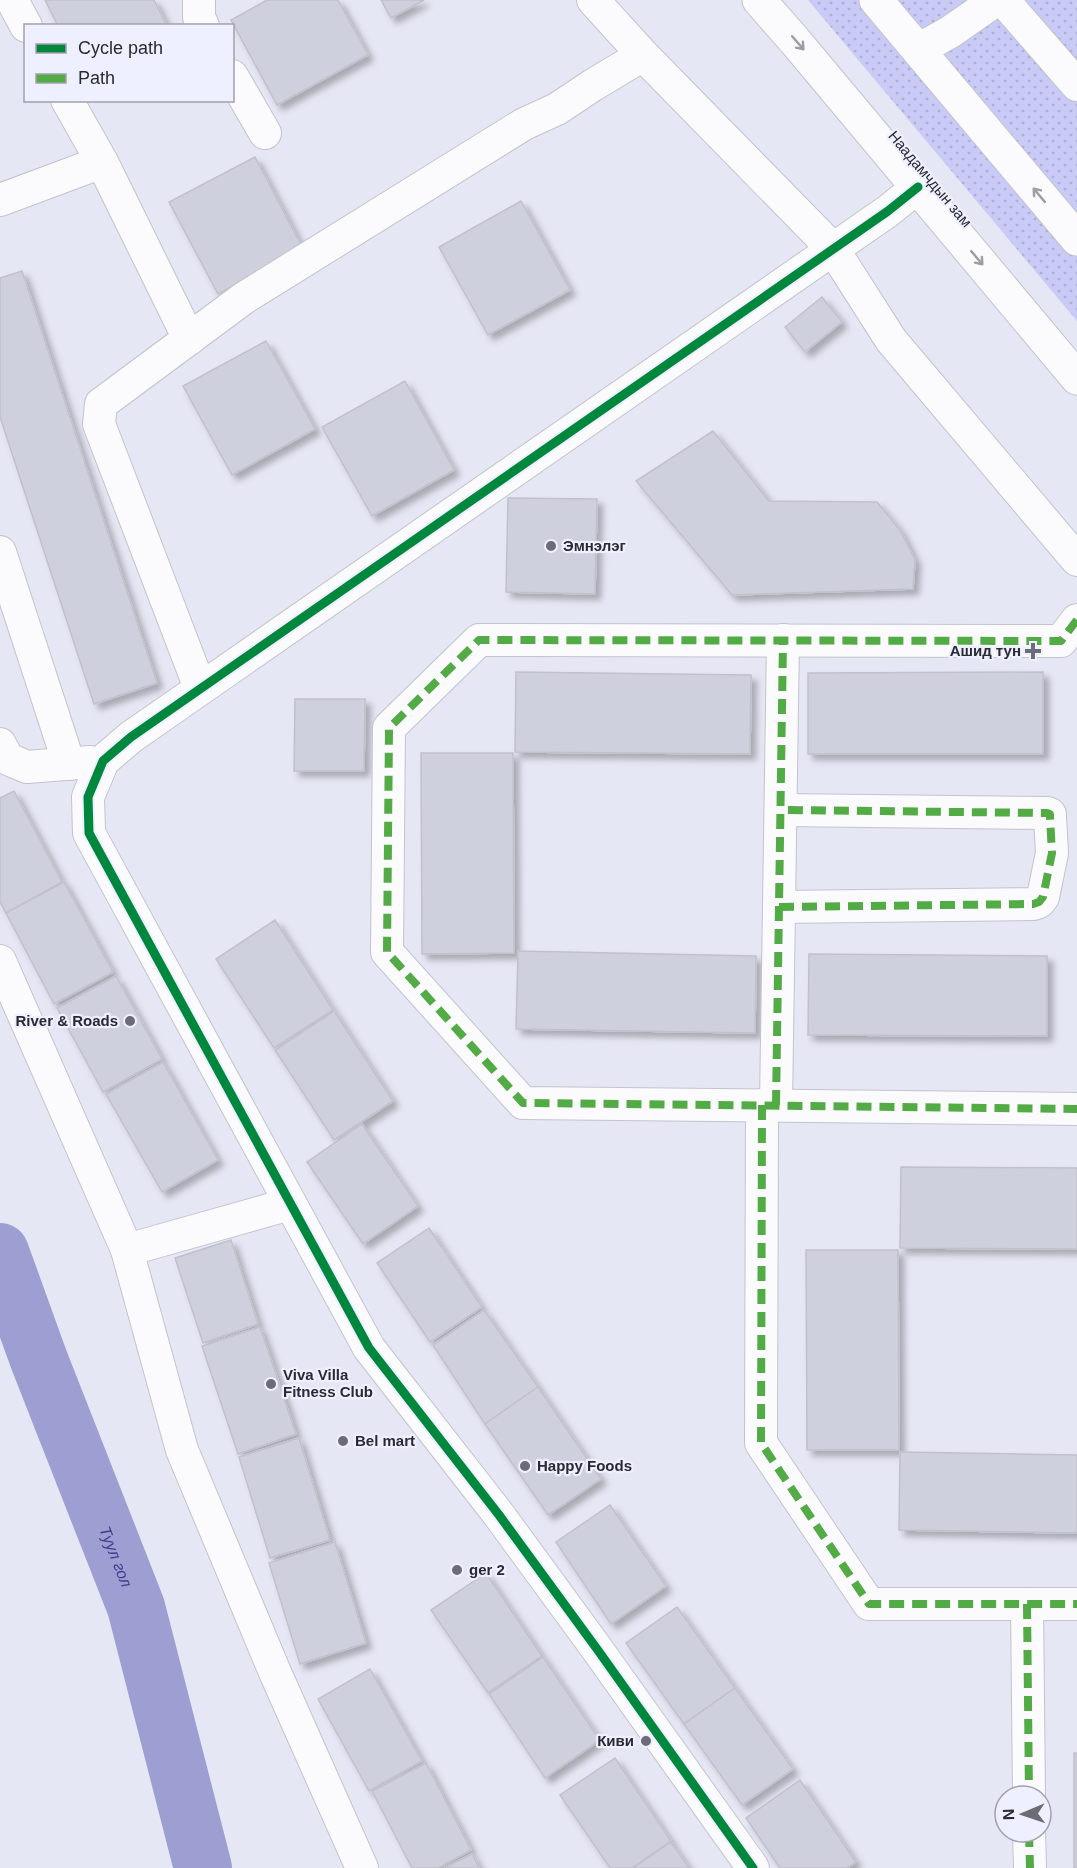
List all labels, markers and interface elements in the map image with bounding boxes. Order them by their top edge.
legend [24,24,234,102]
one-way arrow [791,36,805,51]
text: Cycle path [78,38,163,58]
text: Path [78,68,115,88]
street label: Наадамчдын зам [885,127,976,230]
one-way arrow [1033,187,1046,203]
one-way arrow [970,250,983,266]
place label: Эмнэлэг [563,537,626,554]
marker: Эмнэлэг [544,539,558,553]
place label: Ашид тун [950,642,1021,659]
marker: Ашид тун [1026,644,1040,658]
place label: River & Roads [15,1012,118,1029]
marker: River & Roads [123,1014,137,1028]
place label: Viva Villa Fitness Club [283,1366,373,1400]
marker: Viva Villa Fitness Club [264,1377,278,1391]
place label: Bel mart [355,1432,415,1449]
marker: Bel mart [336,1434,350,1448]
place label: Happy Foods [537,1457,632,1474]
marker: Happy Foods [518,1459,532,1473]
water label: Туул гол [96,1524,135,1590]
place label: ger 2 [469,1561,505,1578]
marker: ger 2 [450,1563,464,1577]
place label: Киви [597,1732,634,1749]
marker: Киви [639,1734,653,1748]
north arrow [993,1784,1053,1844]
text: N [1000,1808,1017,1821]

